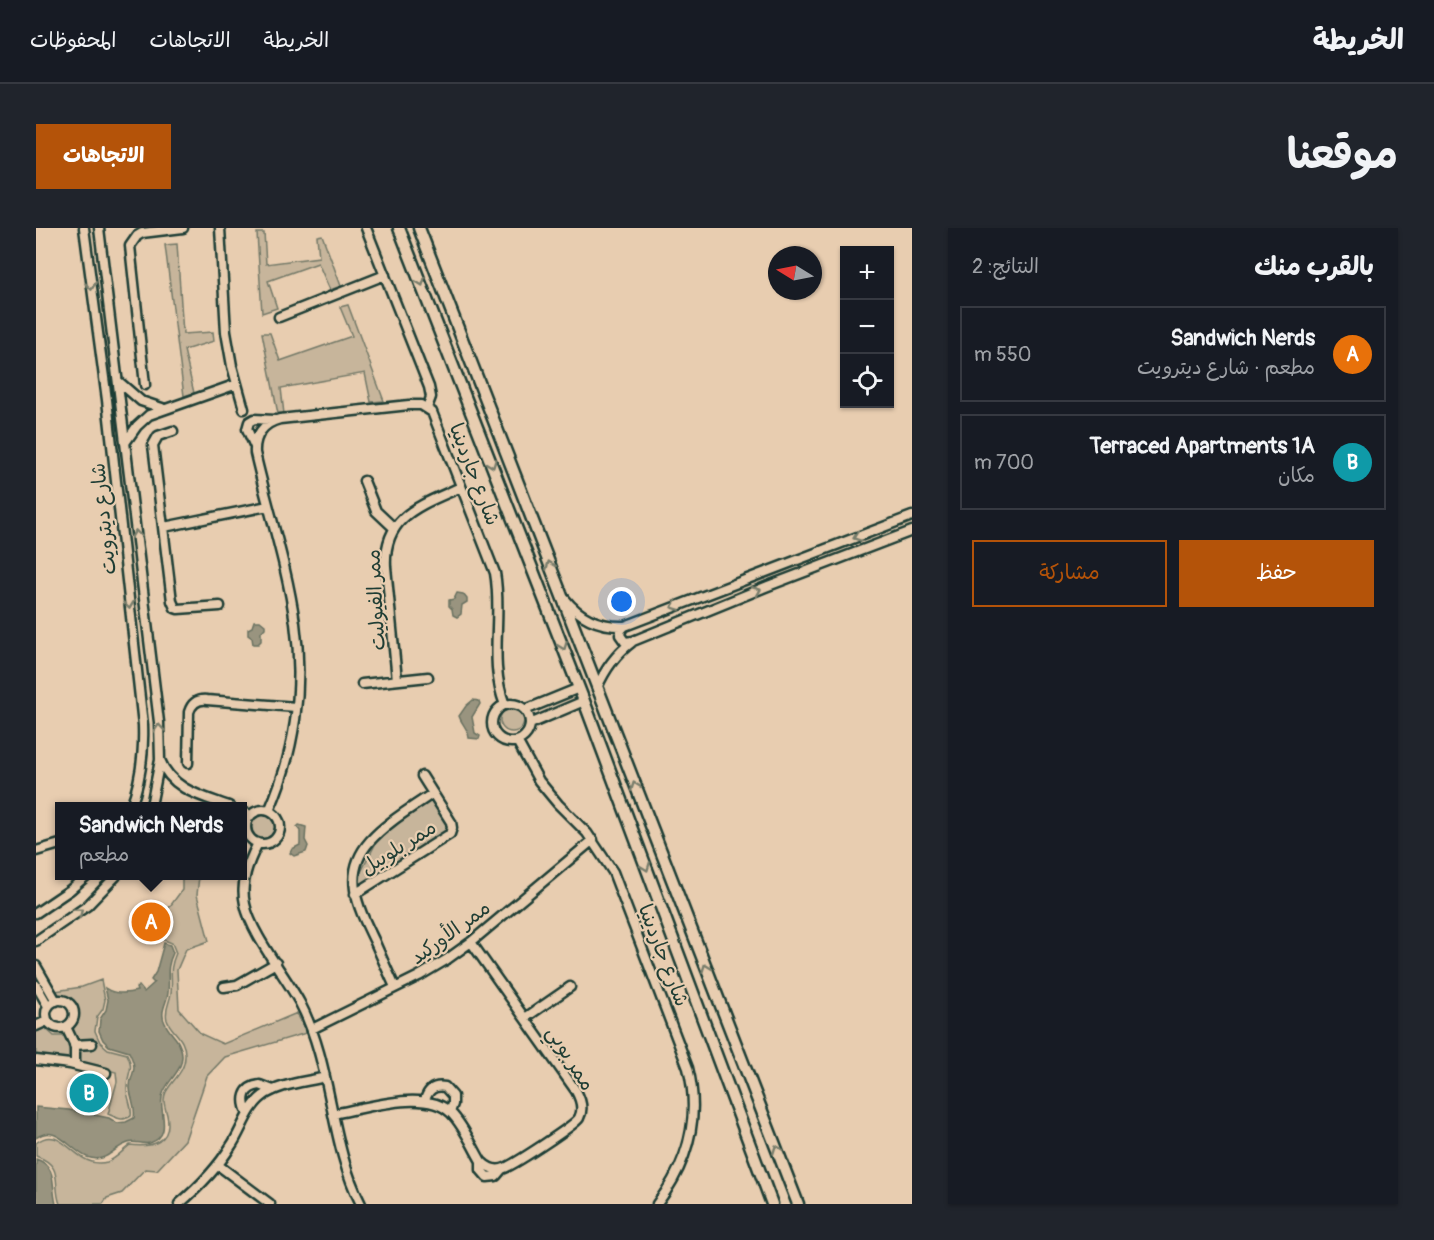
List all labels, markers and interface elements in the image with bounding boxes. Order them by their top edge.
text: الخريطة [1313,23,1404,58]
text: المحفوظات [30,27,116,54]
text: الاتجاهات [149,27,231,54]
text: الخريطة [264,27,329,54]
button: الاتجاهات [36,124,171,189]
text: موقعنا [1287,129,1398,181]
north arrow [768,246,822,300]
map controls [840,246,894,408]
button: + [840,246,894,300]
text: بالقرب منك [1254,251,1374,283]
text: النتائج: 2 [972,254,1039,279]
one-way arrow [413,277,426,287]
one-way arrow [84,281,96,291]
button: − [840,300,894,354]
text: Sandwich Nerds [1171,324,1315,352]
text: 550 m [974,342,1031,367]
text: A [1346,342,1359,367]
button: locate [840,354,894,408]
text: مطعم · شارع ديترويت [1137,355,1315,380]
street label: شارع جاردينيا [443,420,505,529]
text: Terraced Apartments 1A [1090,432,1315,460]
text: 700 m [974,450,1034,475]
text: B [1347,450,1358,475]
one-way arrow [484,458,497,469]
street label: شارع ديترويت [85,462,123,576]
text: مكان [1278,463,1315,488]
one-way arrow [130,530,143,539]
one-way arrow [853,530,864,542]
button: مشاركة [972,540,1167,607]
button: حفظ [1179,540,1374,607]
street label: ممر الفيوليت [360,549,391,651]
one-way arrow [545,560,558,571]
one-way arrow [751,586,762,598]
your location [607,587,636,616]
one-way arrow [670,599,681,612]
one-way arrow [122,600,134,609]
one-way arrow [555,640,568,650]
one-way arrow [153,723,166,732]
one-way arrow [630,781,643,792]
popup [55,802,247,880]
text: Sandwich Nerds [79,811,223,839]
street label: ممر بلوبيل [356,814,441,881]
text: مطعم [79,842,129,867]
one-way arrow [639,862,652,872]
street label: ممر الأوركيد [405,894,495,970]
pin: A [132,900,170,944]
street label: شارع جاردينيا [632,901,694,1010]
one-way arrow [72,908,83,919]
one-way arrow [701,963,713,974]
street label: ممر بوبي [537,1021,600,1098]
pin: B [70,1070,108,1116]
one-way arrow [772,1145,784,1156]

